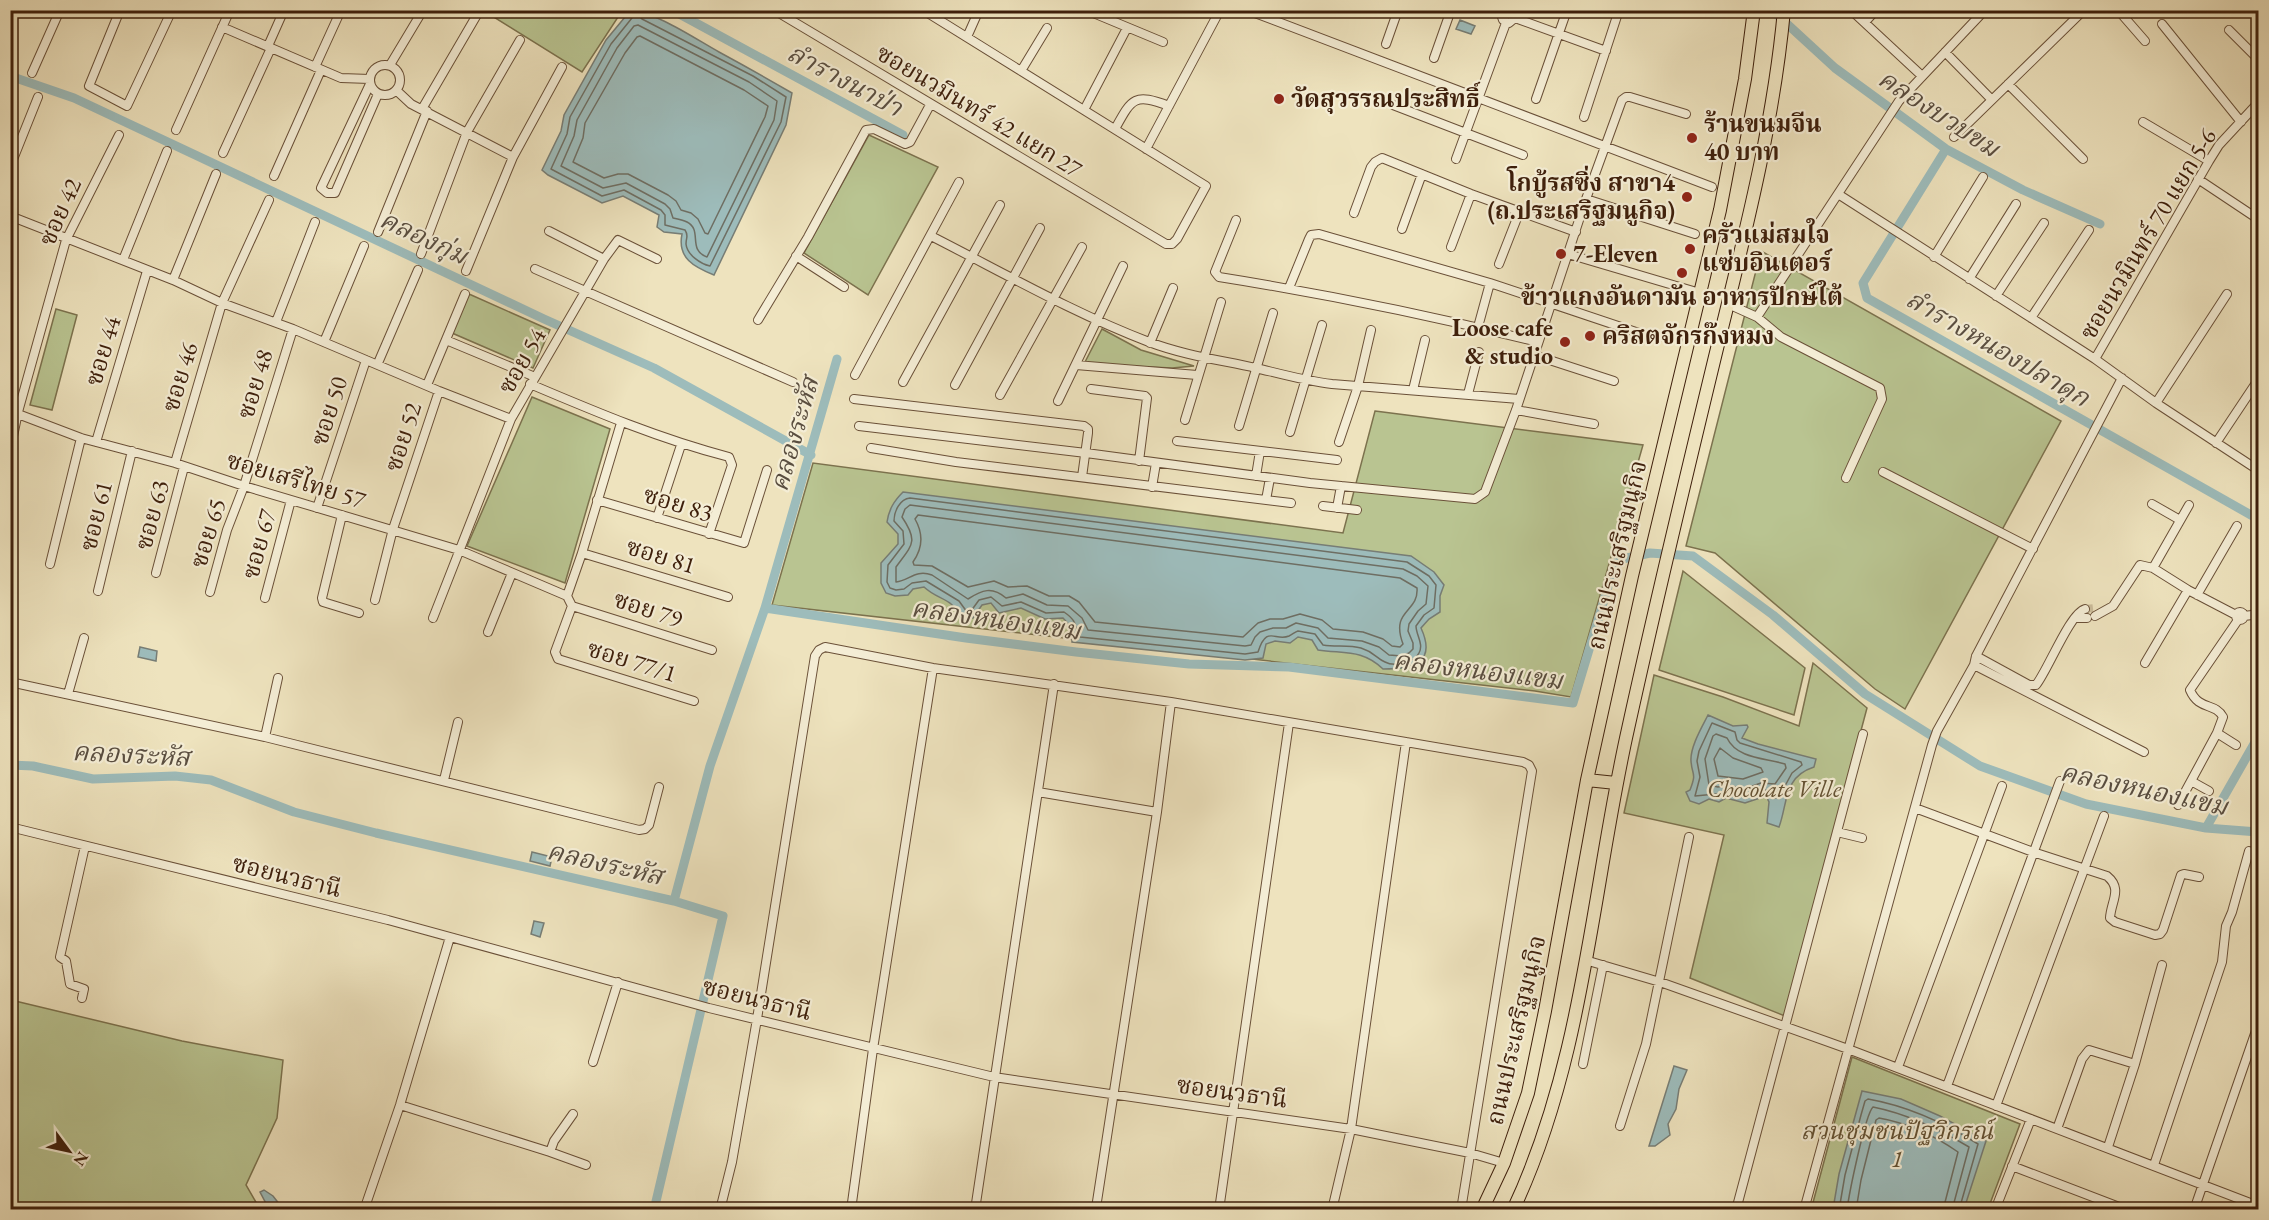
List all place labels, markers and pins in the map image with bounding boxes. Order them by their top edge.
place label: วัดสุวรรณประสิทธิ์ [1291,81,1481,114]
marker: วัดสุวรรณประสิทธิ์ [1272,92,1286,106]
place label: ร้านขนมจีน 40 บาท [1704,108,1822,167]
marker: ร้านขนมจีน 40 บาท [1685,131,1699,145]
place label: โกบู้รสซิ่ง สาขา4 (ถ.ประเสริฐมนูกิจ) [1487,165,1675,226]
marker: โกบู้รสซิ่ง สาขา4 (ถ.ประเสริฐมนูกิจ) [1680,190,1694,204]
place label: ครัวแม่สมใจ แซ่บอินเตอร์ [1702,218,1833,278]
place label: 7-Eleven [1573,238,1658,269]
marker: ครัวแม่สมใจ แซ่บอินเตอร์ [1683,242,1697,256]
marker: 7-Eleven [1554,247,1568,261]
marker: ข้าวแกงอันดามัน อาหารปักษ์ใต้ [1675,266,1689,280]
place label: ข้าวแกงอันดามัน อาหารปักษ์ใต้ [1521,280,1843,312]
place label: Loose cafe & studio [1452,312,1553,371]
place label: คริสตจักรก๊งหมง [1602,320,1774,351]
marker: คริสตจักรก๊งหมง [1583,329,1597,343]
marker: Loose cafe & studio [1558,335,1572,349]

